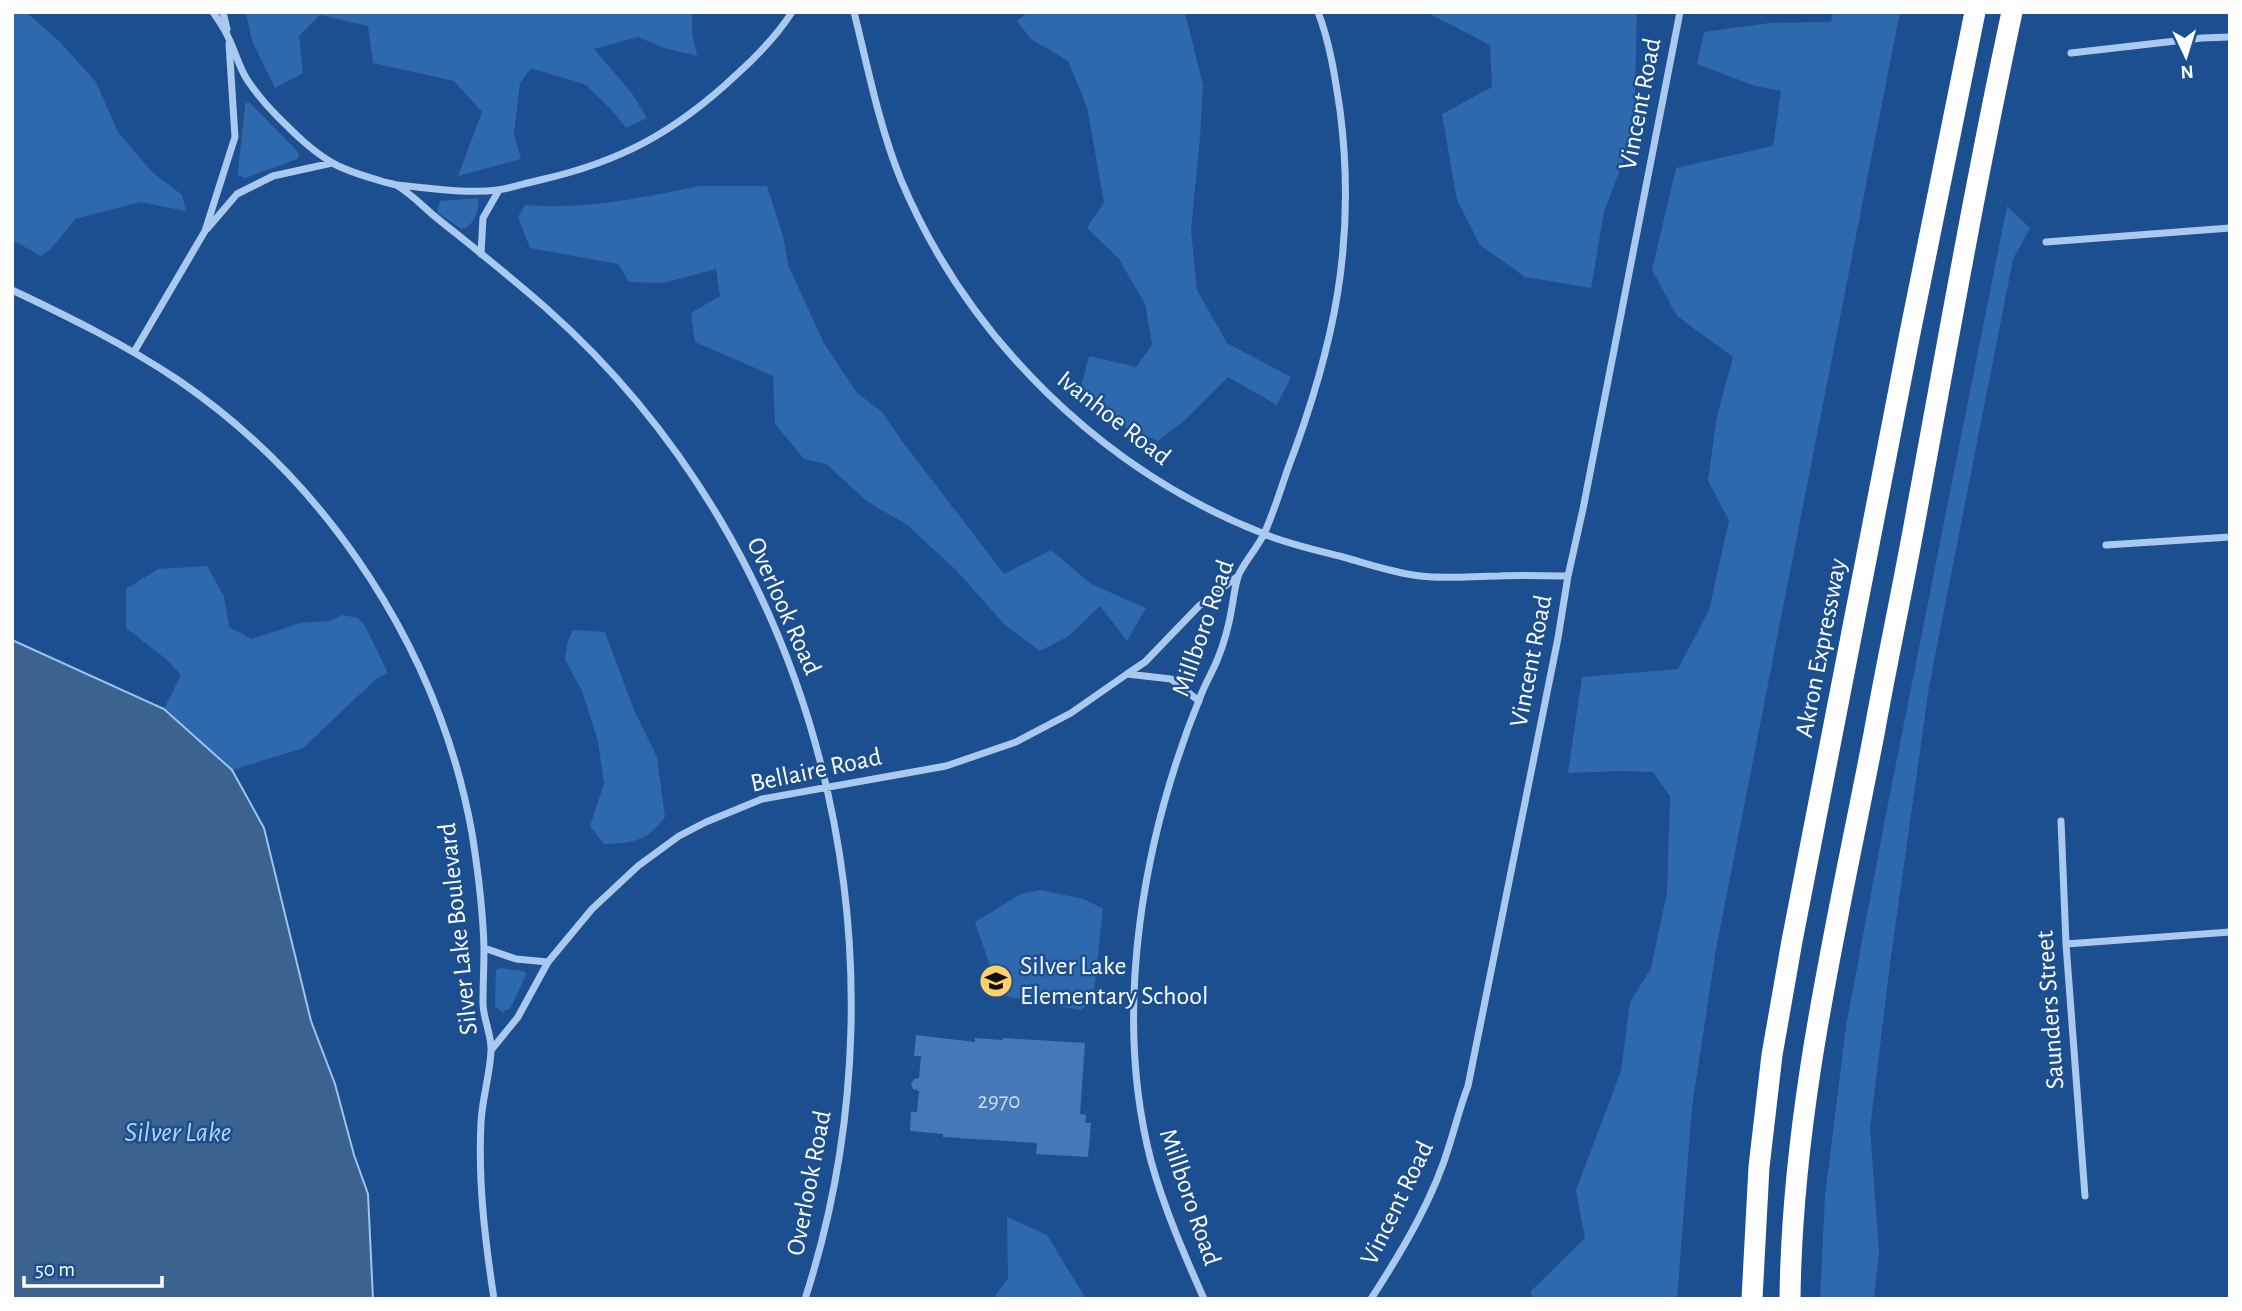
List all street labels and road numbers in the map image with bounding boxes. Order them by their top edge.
street label: Vincent Road [1614,36,1666,172]
street label: Ivanhoe Road [1052,366,1176,470]
street label: Overlook Road [742,533,826,679]
street label: Millboro Road [1167,556,1239,700]
street label: Akron Expressway [1791,556,1851,740]
street label: Vincent Road [1505,593,1557,729]
street label: Bellaire Road [748,743,884,797]
street label: Silver Lake Boulevard [434,822,482,1036]
street label: Saunders Street [2031,930,2069,1090]
street label: Overlook Road [782,1108,836,1258]
street label: Millboro Road [1154,1125,1226,1269]
street label: Vincent Road [1356,1137,1438,1269]

